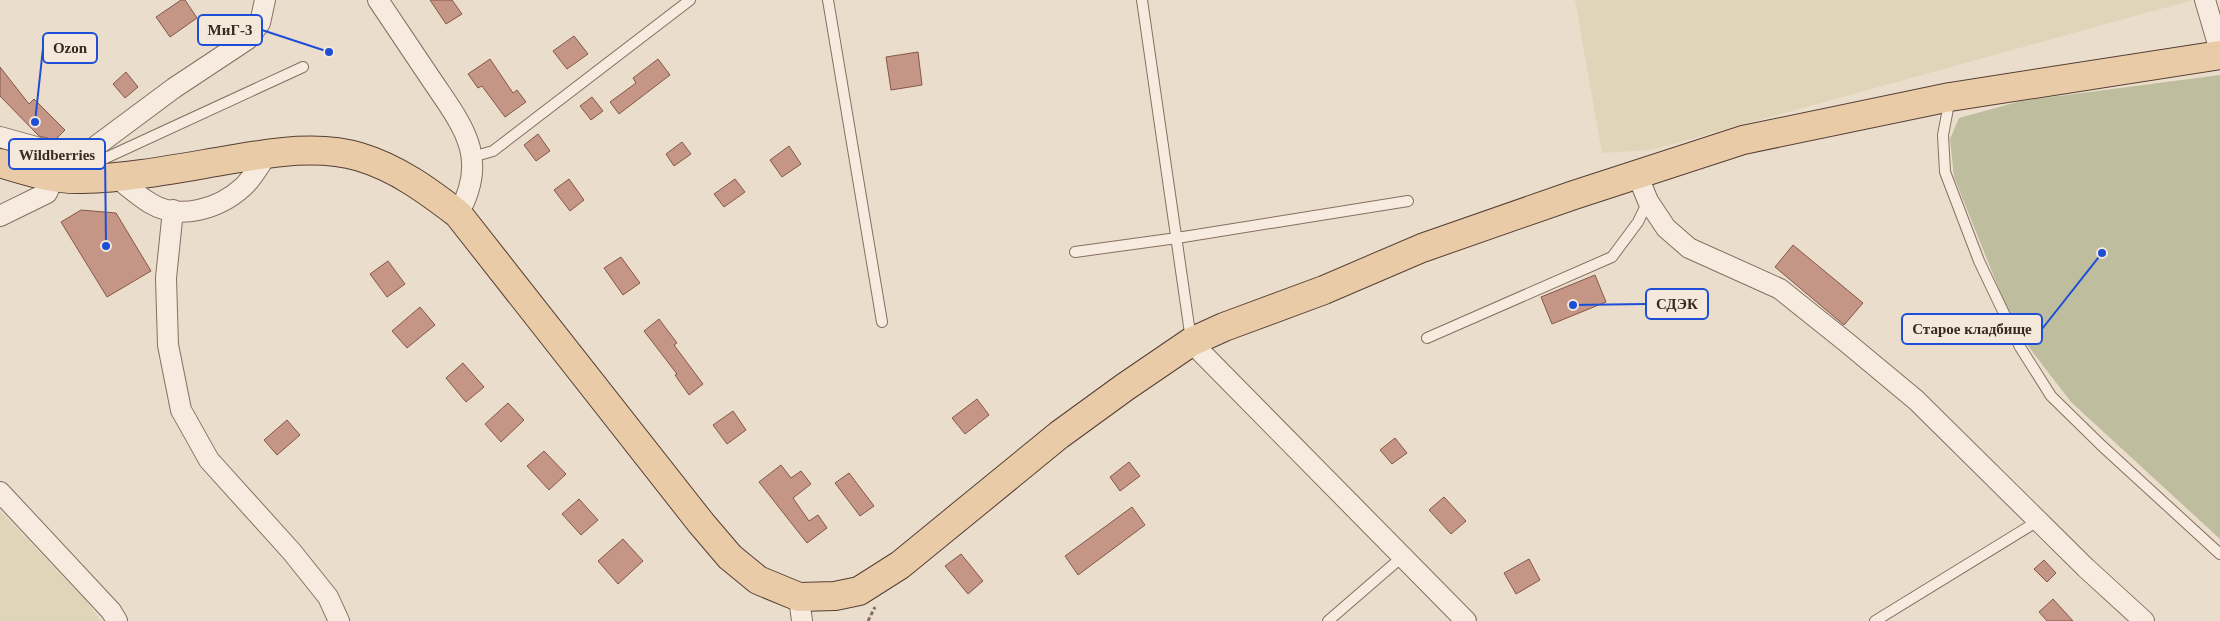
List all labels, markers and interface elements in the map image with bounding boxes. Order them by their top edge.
callout: МиГ-3 [198,15,262,45]
text: МиГ-3 [208,22,252,38]
callout: Ozon [43,33,97,63]
text: Ozon [53,40,88,56]
callout: Wildberries [9,139,105,169]
text: Wildberries [19,147,95,163]
callout: СДЭК [1646,289,1708,319]
text: СДЭК [1656,296,1698,312]
callout: Старое кладбище [1902,314,2042,344]
text: Старое кладбище [1912,321,2032,337]

